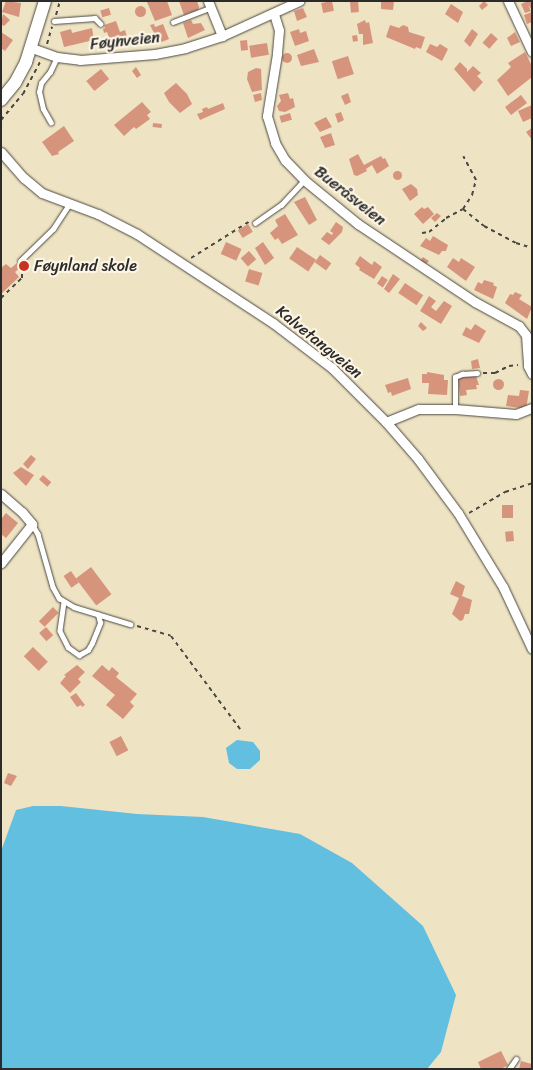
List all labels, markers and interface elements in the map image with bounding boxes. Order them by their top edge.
street label: Føynveien [89,28,161,54]
street label: Bueråsveien [310,162,390,230]
place label: Føynland skole [34,256,138,276]
marker: Føynland skole [18,260,30,272]
street label: Kalvetangveien [272,301,366,383]

